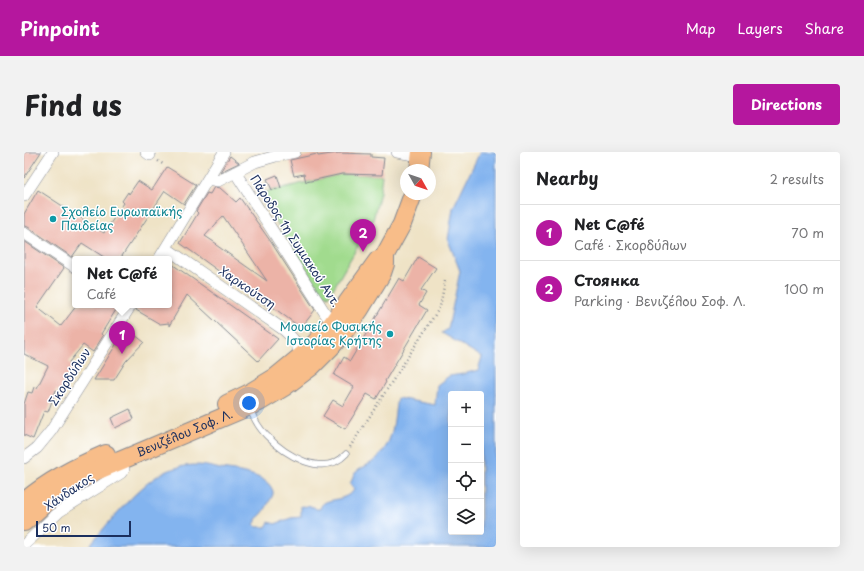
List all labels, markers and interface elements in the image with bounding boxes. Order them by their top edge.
text: Pinpoint [20,14,100,42]
text: Map [686,18,716,39]
text: Layers [738,18,783,39]
text: Share [805,18,844,39]
text: Find us [24,83,122,126]
button: Directions [733,84,840,125]
north arrow [400,164,436,200]
text: Nearby [536,165,598,191]
text: 2 results [770,169,824,188]
street label: Πάροδος 1η Συμιακού Αντ. [246,171,345,310]
place label: Σχολείο Ευρωπαϊκής Παιδείας [61,202,182,234]
text: Net C@fé [574,212,645,235]
marker: Σχολείο Ευρωπαϊκής Παιδείας [48,214,58,224]
pin: 2 [350,219,376,252]
text: 1 [546,223,552,242]
text: 70 m [791,223,824,242]
text: Café · Σκορδύλων [574,235,687,254]
popup [72,256,172,308]
text: Net C@fé [87,261,157,284]
street label: Χαρκούτση [215,261,280,313]
text: Стоянка [574,268,640,291]
text: 2 [544,279,554,298]
text: 100 m [784,279,824,298]
text: Café [87,284,116,303]
text: Parking · Βενιζέλου Σοφ. Λ. [574,291,746,310]
place label: Μουσείο Φυσικής Ιστορίας Κρήτης [280,317,382,349]
pin: 1 [109,321,135,354]
marker: Μουσείο Φυσικής Ιστορίας Κρήτης [385,329,395,339]
street label: Σκορδύλων [44,344,95,409]
map controls [448,391,484,535]
button: + [448,391,484,427]
your location [239,393,259,413]
street label: Βενιζέλου Σοφ. Λ. [133,404,235,461]
button: − [448,427,484,463]
button: locate [448,463,484,499]
street label: Χάνδακος [40,468,97,515]
button: layers [448,499,484,535]
scale bar [36,519,131,538]
text: 50 m [42,519,71,536]

